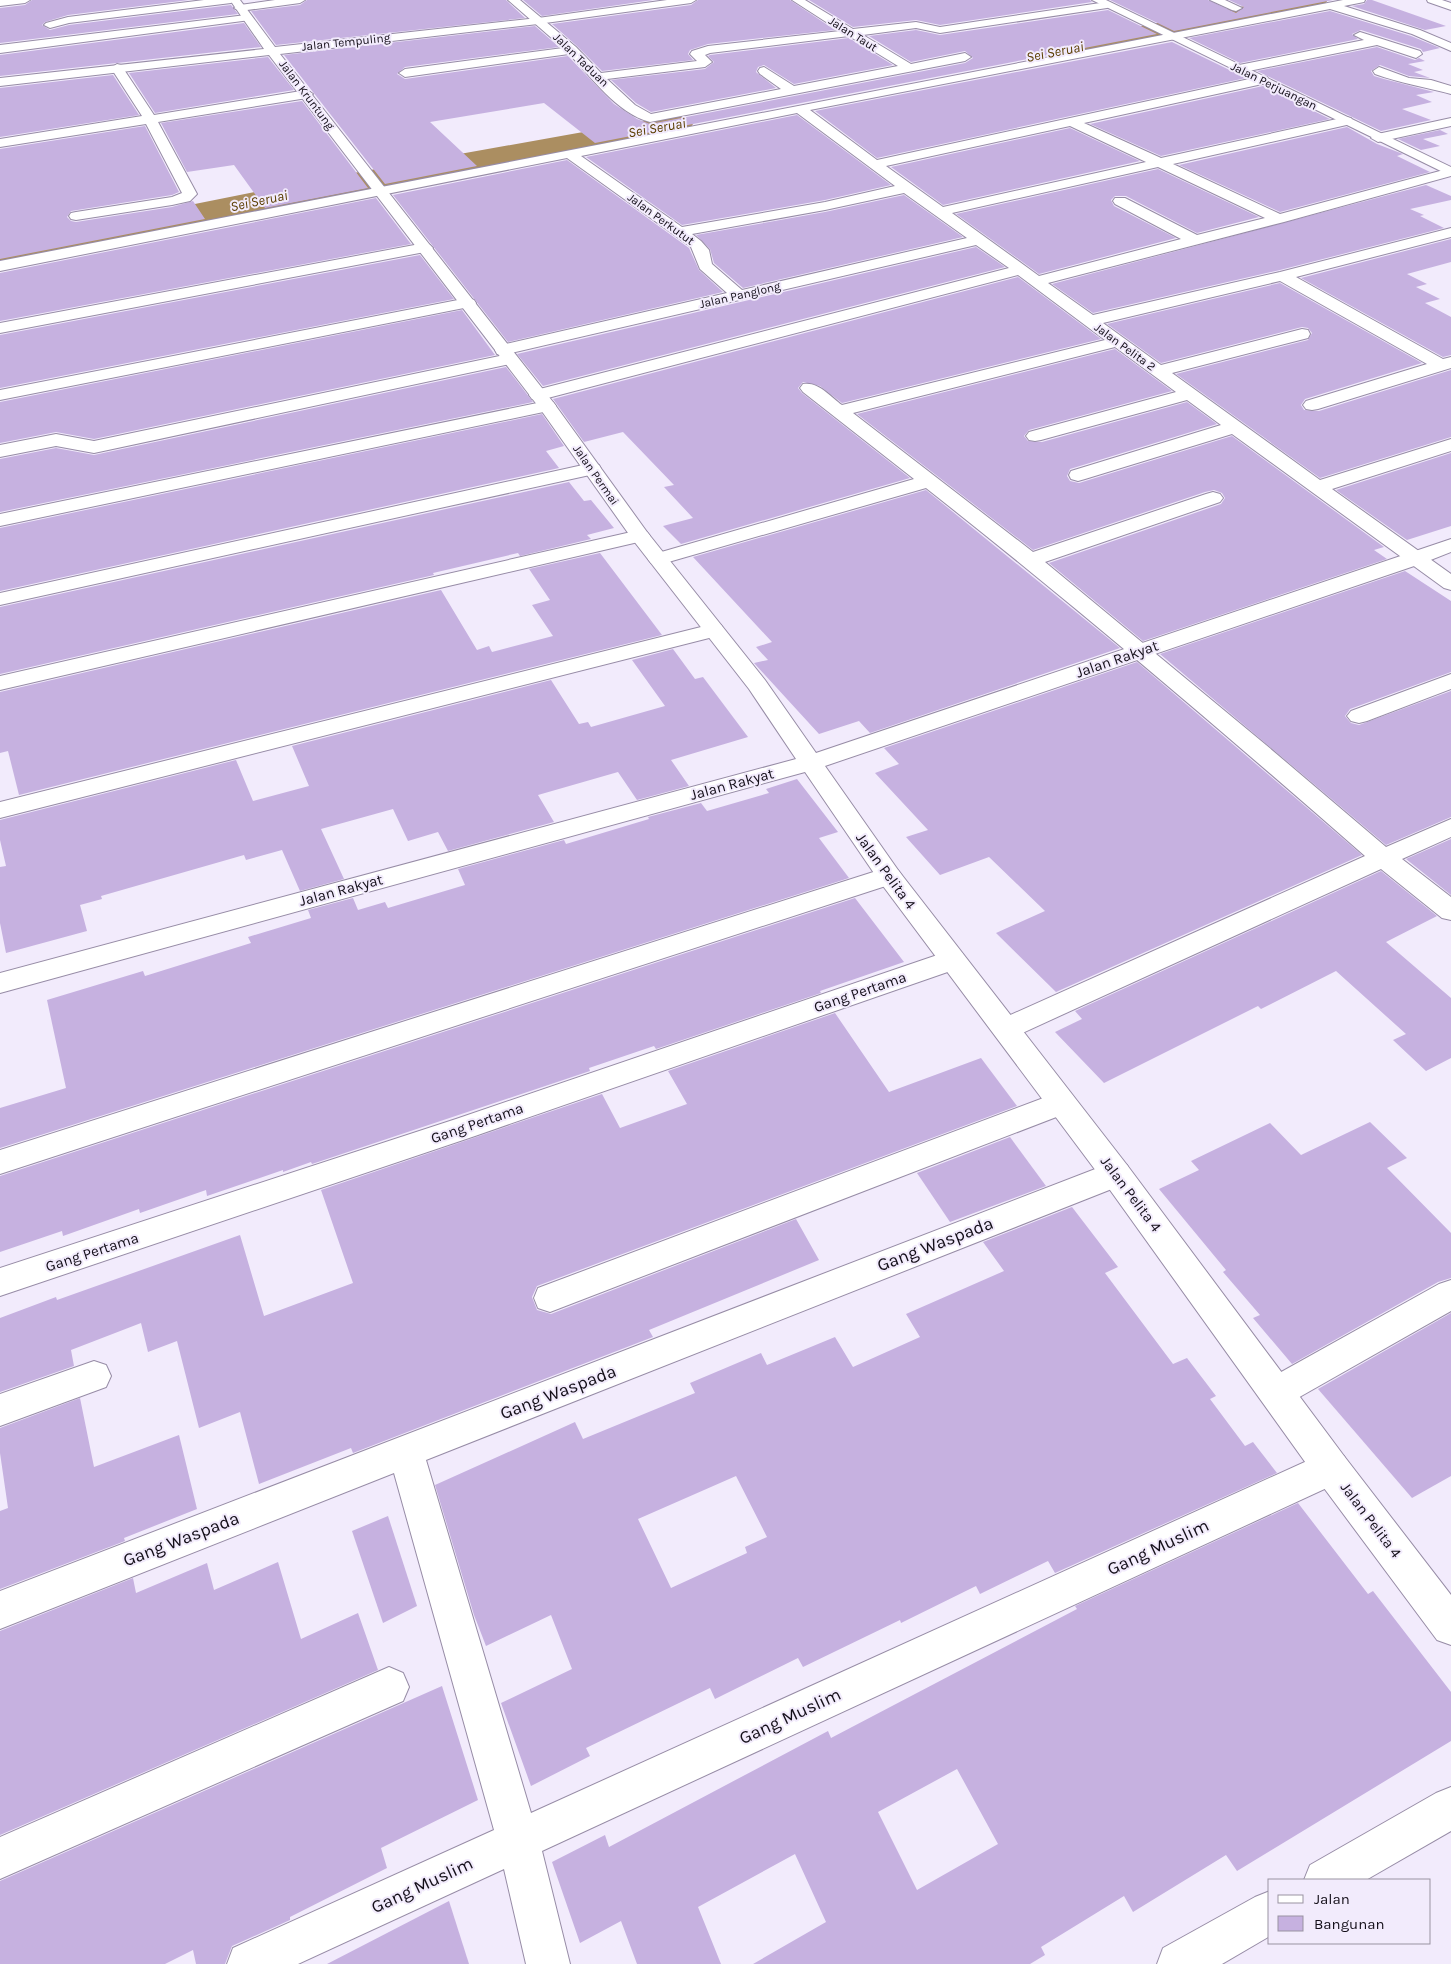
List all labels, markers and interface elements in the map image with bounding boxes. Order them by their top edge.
street label: Jalan Taut [826,14,880,55]
street label: Jalan Tempuling [301,30,391,54]
street label: Jalan Taduan [550,30,612,90]
water label: Sei Seruai [1025,38,1085,66]
street label: Jalan Kruntung [276,57,338,133]
street label: Jalan Perjuangan [1229,59,1319,113]
water label: Sei Seruai [627,115,687,141]
water label: Sei Seruai [229,187,289,215]
street label: Jalan Perkutut [625,190,697,248]
street label: Jalan Panglong [698,279,782,311]
street label: Jalan Pelita 2 [1092,320,1158,374]
street label: Jalan Permai [570,442,622,508]
street label: Jalan Rakyat [1073,636,1161,681]
street label: Jalan Rakyat [688,764,776,804]
street label: Jalan Pelita 4 [852,829,920,913]
street label: Jalan Rakyat [297,870,385,910]
street label: Gang Pertama [811,968,909,1016]
street label: Gang Pertama [428,1099,526,1147]
street label: Jalan Pelita 4 [1097,1153,1166,1236]
street label: Gang Waspada [874,1212,996,1276]
street label: Gang Pertama [43,1229,141,1275]
street label: Gang Waspada [497,1360,619,1424]
street label: Jalan Pelita 4 [1337,1479,1406,1562]
street label: Gang Waspada [120,1507,242,1571]
street label: Gang Muslim [1104,1514,1212,1580]
street label: Gang Muslim [736,1683,844,1749]
street label: Gang Muslim [368,1852,476,1918]
legend [1268,1879,1431,1944]
text: Jalan [1314,1890,1350,1908]
text: Bangunan [1314,1915,1385,1933]

